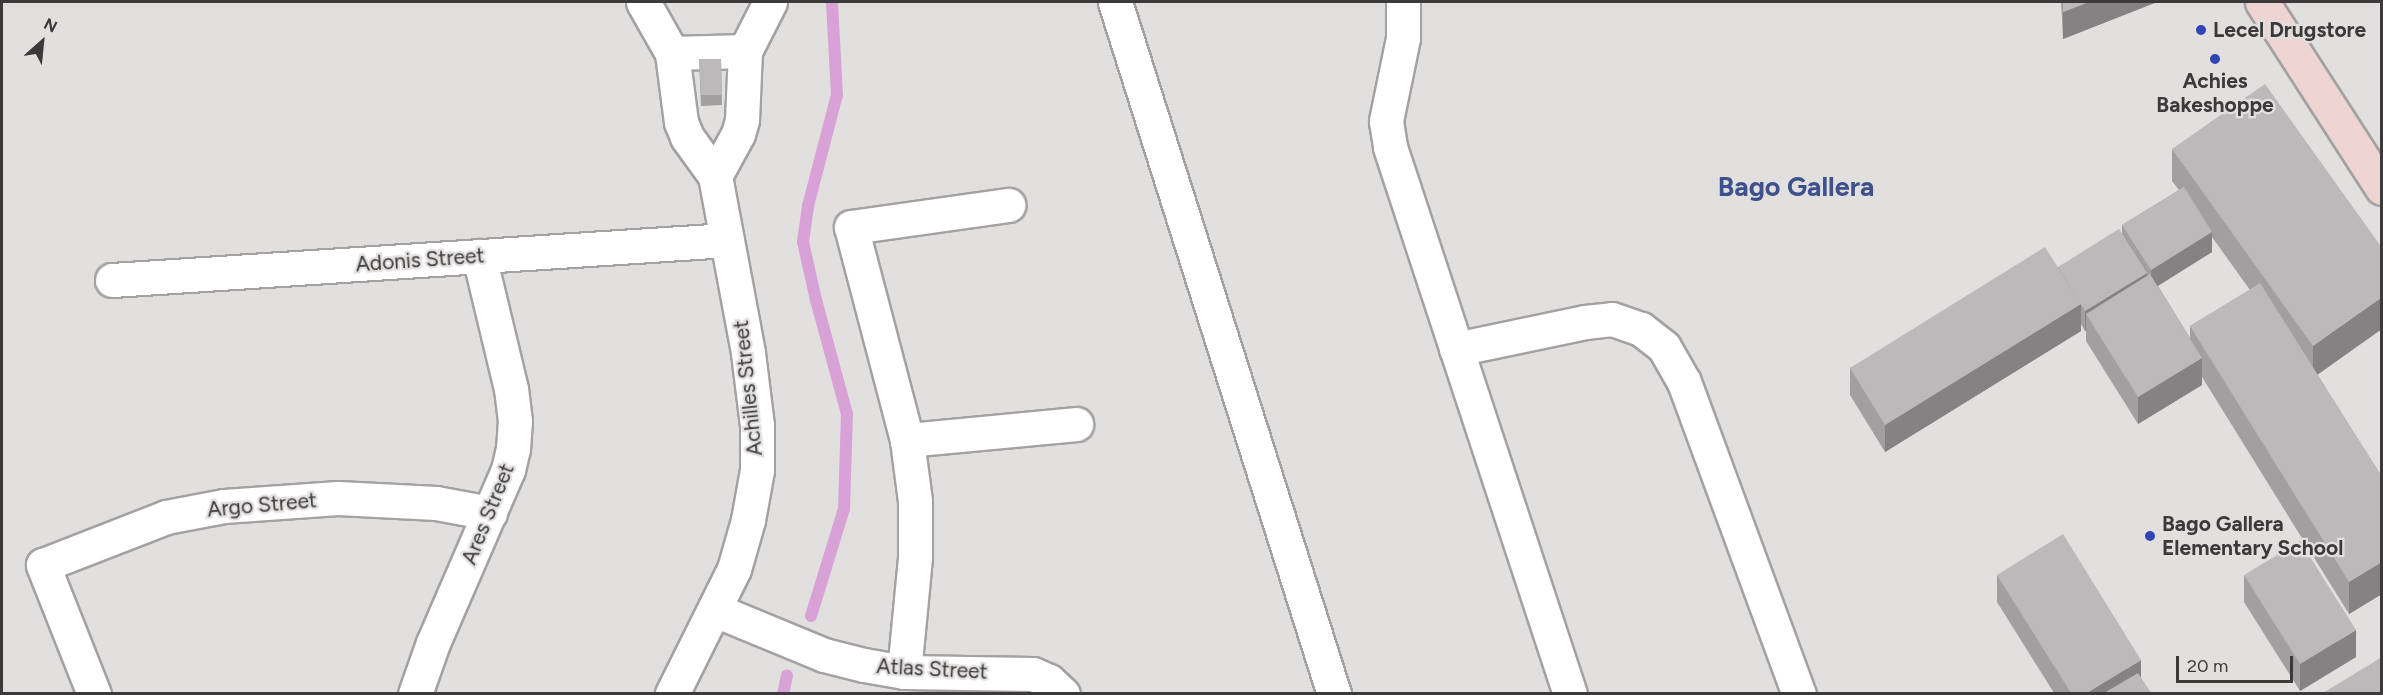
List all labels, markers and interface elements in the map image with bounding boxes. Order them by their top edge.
north arrow [12,12,72,72]
text: N [41,14,60,37]
place label: Lecel Drugstore [2213,17,2366,43]
marker: Lecel Drugstore [2194,23,2208,37]
marker: Achies Bakeshoppe [2208,52,2222,66]
place label: Achies Bakeshoppe [2156,68,2274,118]
district label: Bago Gallera [1718,171,1874,203]
street label: Adonis Street [355,243,485,277]
street label: Achilles Street [728,319,768,457]
street label: Ares Street [456,460,520,568]
street label: Argo Street [206,488,318,522]
place label: Bago Gallera Elementary School [2162,511,2343,561]
marker: Bago Gallera Elementary School [2143,529,2157,543]
scale bar [2179,644,2296,682]
street label: Atlas Street [876,654,988,684]
text: 20 m [2187,655,2228,677]

